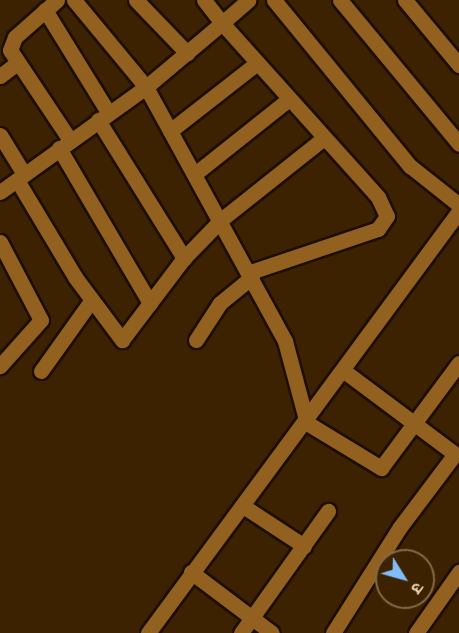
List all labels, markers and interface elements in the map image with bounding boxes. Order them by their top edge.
north arrow [375,549,435,609]
text: उ [407,579,429,598]

